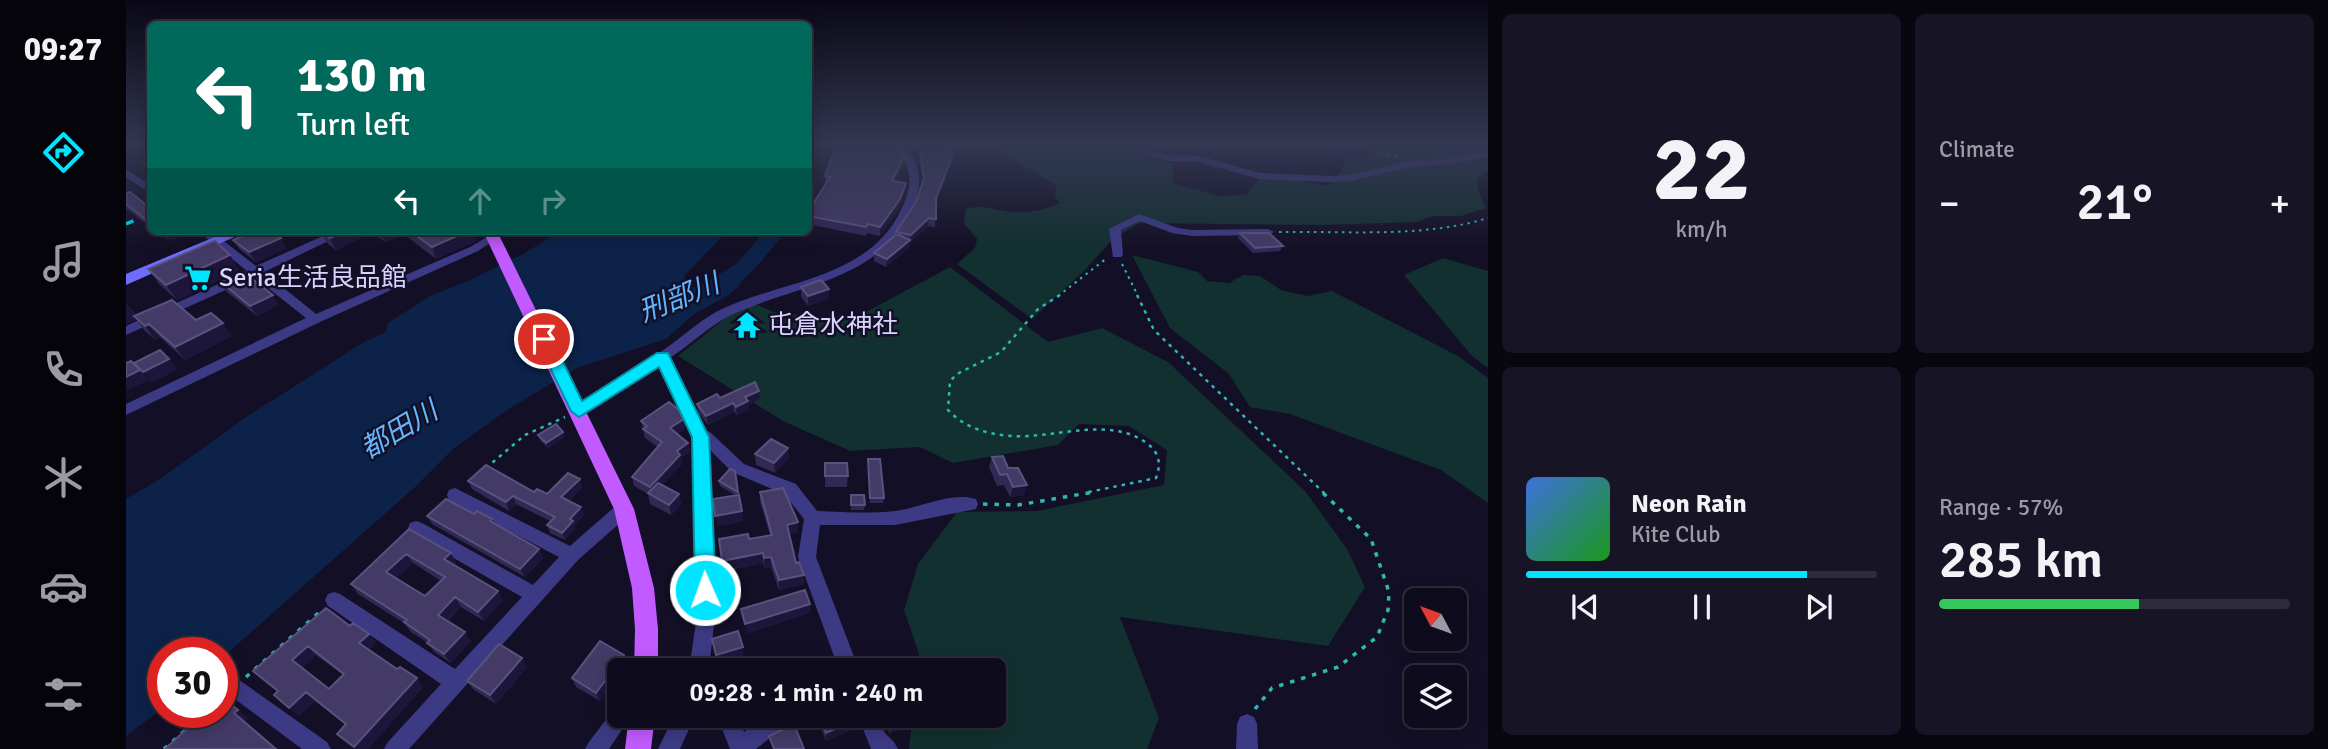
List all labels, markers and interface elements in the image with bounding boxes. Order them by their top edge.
text: 09:27 [24,30,102,69]
text: 130 m [297,45,427,105]
icon: left [182,49,273,140]
text: Turn left [297,105,410,144]
text: 22 [1652,113,1751,226]
icon: directions [39,128,88,177]
text: Climate [1939,135,2015,164]
text: 21° [2076,170,2153,234]
text: − [1939,180,1960,227]
text: + [2269,180,2290,227]
icon: left [388,182,426,220]
icon: ahead [461,182,499,220]
icon: right [534,182,572,220]
text: km/h [1675,215,1728,244]
icon: music [39,237,88,286]
place label: Seria生活良品館 [219,262,407,294]
supermarket icon: Seria生活良品館 [183,263,213,293]
water label: 刑部川 [634,265,727,329]
pin [514,309,574,369]
place label: 屯倉水神社 [768,309,898,341]
temple icon: 屯倉水神社 [732,310,762,340]
icon: arrive [525,320,563,358]
icon: phone [39,345,88,394]
water label: 都田川 [354,392,446,466]
icon: climate [39,453,88,502]
text: Neon Rain [1631,488,1747,520]
text: Range · 57% [1939,493,2063,522]
text: Kite Club [1631,520,1720,549]
text: 285 km [1939,528,2103,592]
position arrow [668,553,742,627]
icon: car [39,562,88,611]
north arrow [1404,588,1466,651]
map controls [1404,588,1467,728]
icon: previous [1566,588,1604,626]
icon: pause [1683,588,1721,626]
icon: next [1800,588,1838,626]
speed limit sign: 30 [147,637,238,728]
button: layers [1404,665,1467,728]
icon: filters [39,670,88,719]
text: 09:28 · 1 min · 240 m [690,677,923,709]

